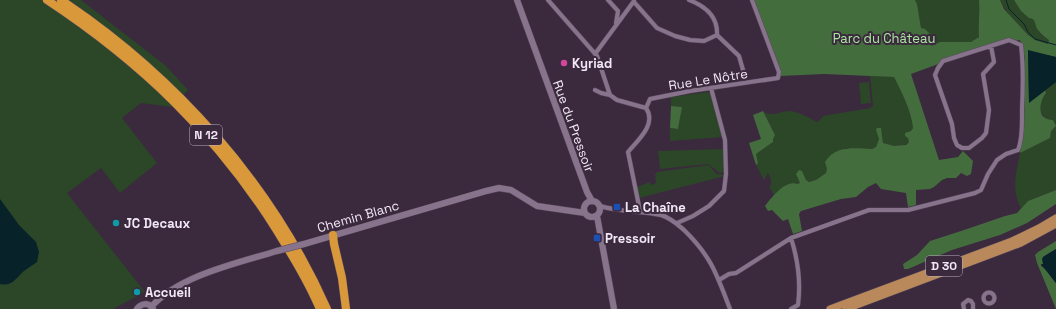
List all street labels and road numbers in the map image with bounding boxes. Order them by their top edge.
street label: Rue Le Nôtre [667,65,749,94]
street label: Rue du Pressoir [549,78,598,175]
road number: N 12 [190,125,222,145]
street label: Chemin Blanc [315,197,401,236]
road number: D 30 [926,256,962,276]

